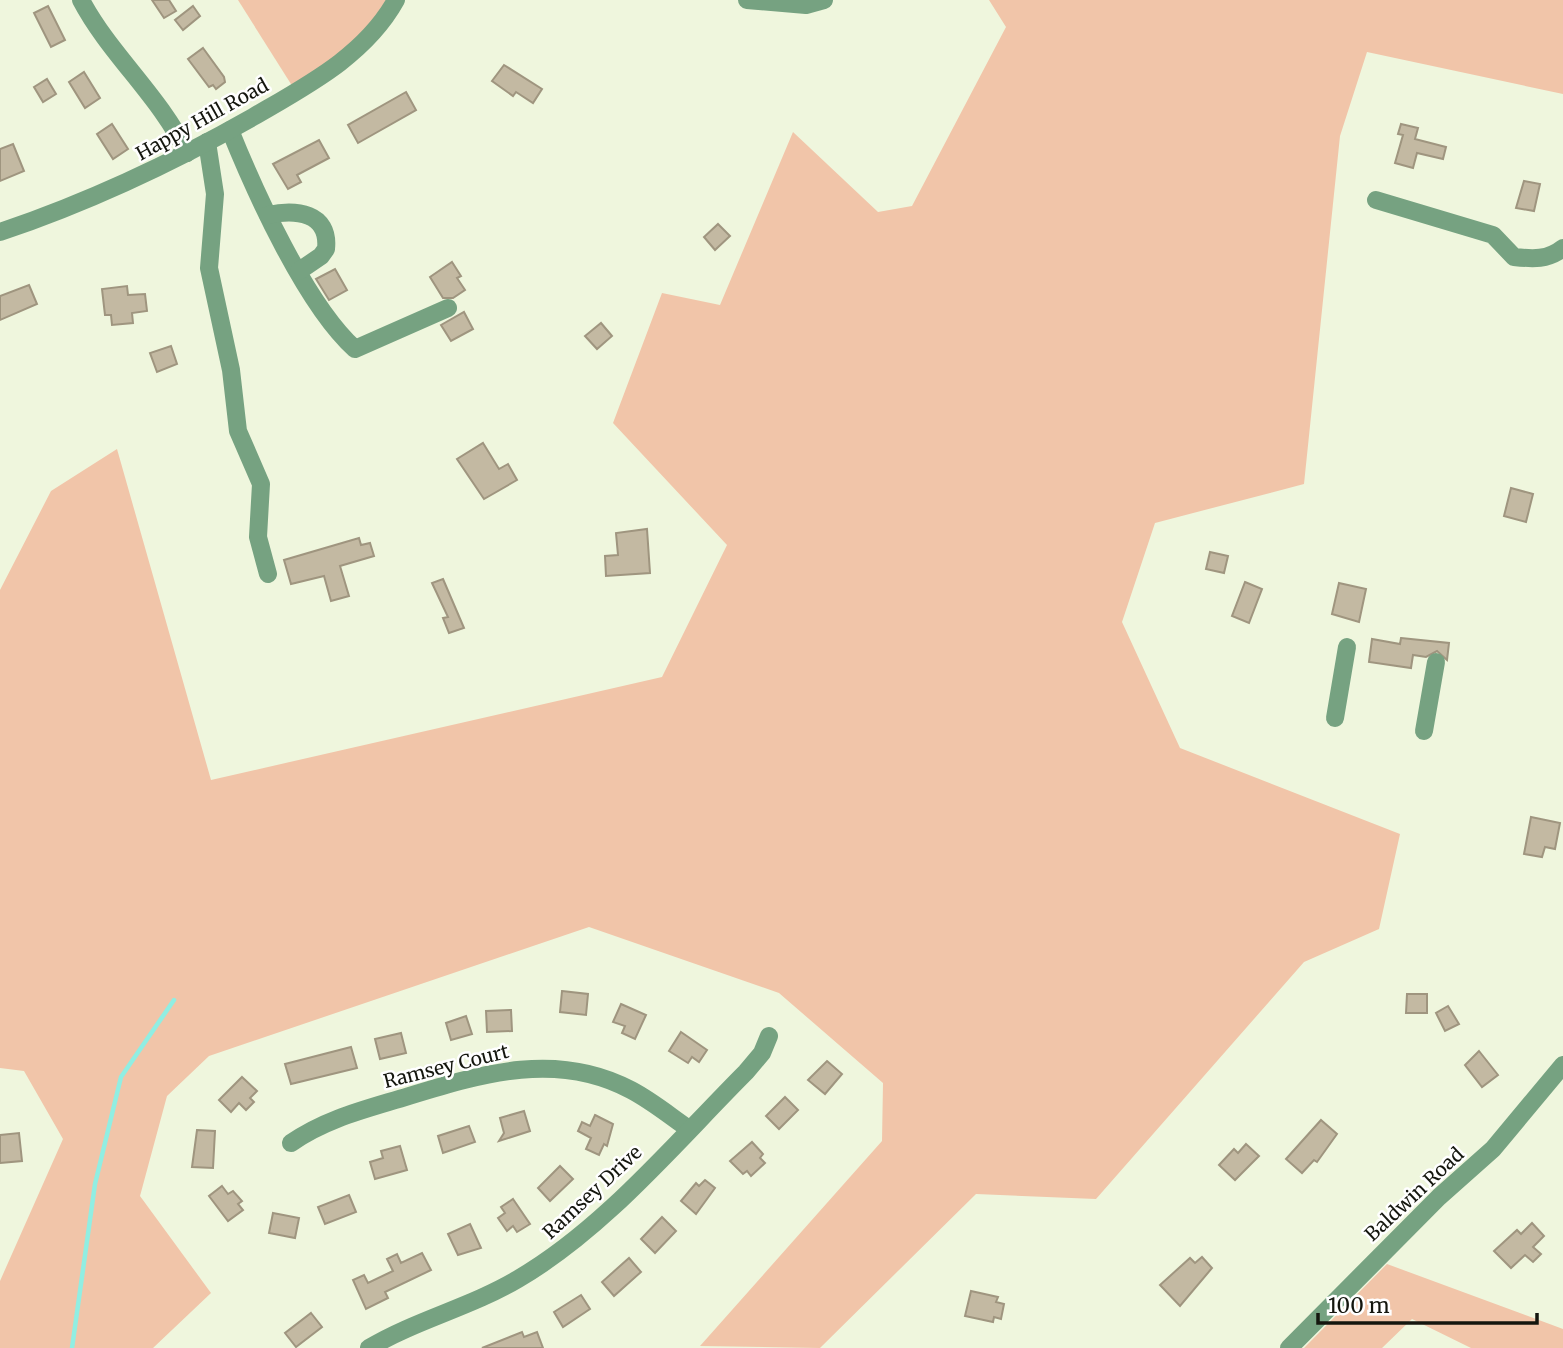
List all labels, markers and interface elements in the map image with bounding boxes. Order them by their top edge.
street label: Happy Hill Road [132,73,272,165]
street label: Ramsey Court [381,1039,512,1093]
street label: Ramsey Drive [538,1140,647,1244]
street label: Baldwin Road [1360,1142,1468,1246]
scale bar [1318,1282,1537,1326]
text: 100 m [1328,1292,1390,1319]

